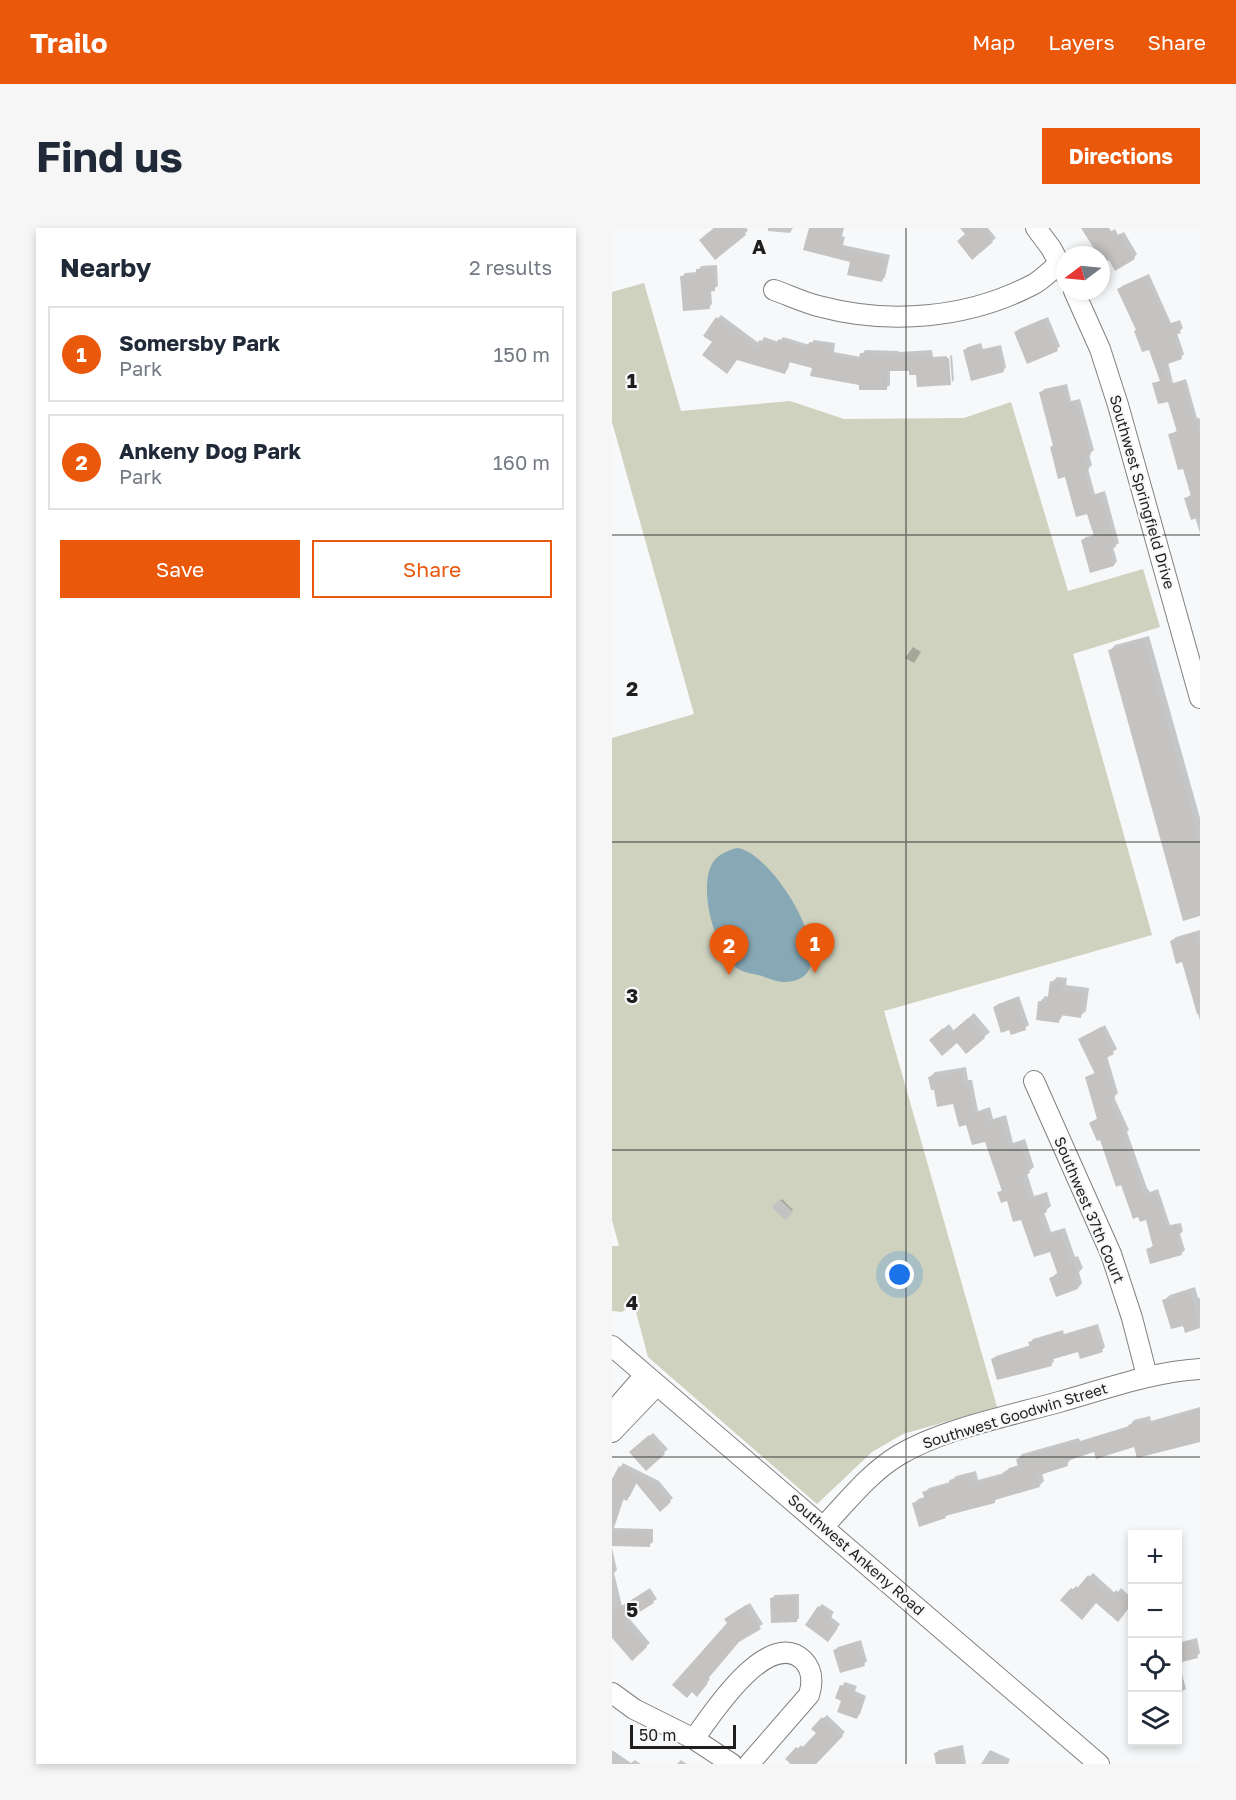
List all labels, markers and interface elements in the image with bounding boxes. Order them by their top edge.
text: Trailo [30,26,108,59]
text: Map [972,29,1015,55]
text: Layers [1048,29,1115,55]
text: Share [1148,29,1206,55]
button: Directions [1042,128,1200,184]
text: Find us [36,131,183,181]
text: A [752,234,766,258]
north arrow [1056,246,1110,300]
text: Nearby [60,252,151,283]
text: 2 results [469,255,552,279]
text: Somersby Park [119,329,280,356]
text: 1 [76,342,87,366]
text: 150 m [494,342,550,366]
text: Park [119,356,162,380]
text: 1 [627,368,637,392]
street label: Southwest Springfield Drive [1107,392,1179,591]
text: Ankeny Dog Park [119,437,301,464]
text: 2 [75,450,88,474]
text: 160 m [493,450,550,474]
text: Park [119,464,162,488]
button: Save [60,540,300,598]
button: Share [312,540,552,598]
text: 2 [626,676,638,700]
pin: 1 [796,924,834,973]
pin: 2 [710,926,748,975]
text: 3 [626,983,638,1007]
street label: Southwest 37th Court [1051,1134,1129,1286]
your location [885,1260,914,1289]
text: 4 [626,1290,638,1314]
street label: Southwest Goodwin Street [920,1378,1109,1452]
street label: Southwest Ankeny Road [785,1490,929,1618]
map controls [1128,1530,1182,1746]
button: + [1128,1530,1182,1584]
button: − [1128,1584,1182,1638]
text: 5 [626,1597,638,1621]
button: locate [1128,1638,1182,1692]
button: layers [1128,1692,1182,1746]
scale bar [630,1722,736,1750]
text: 50 m [639,1725,676,1745]

